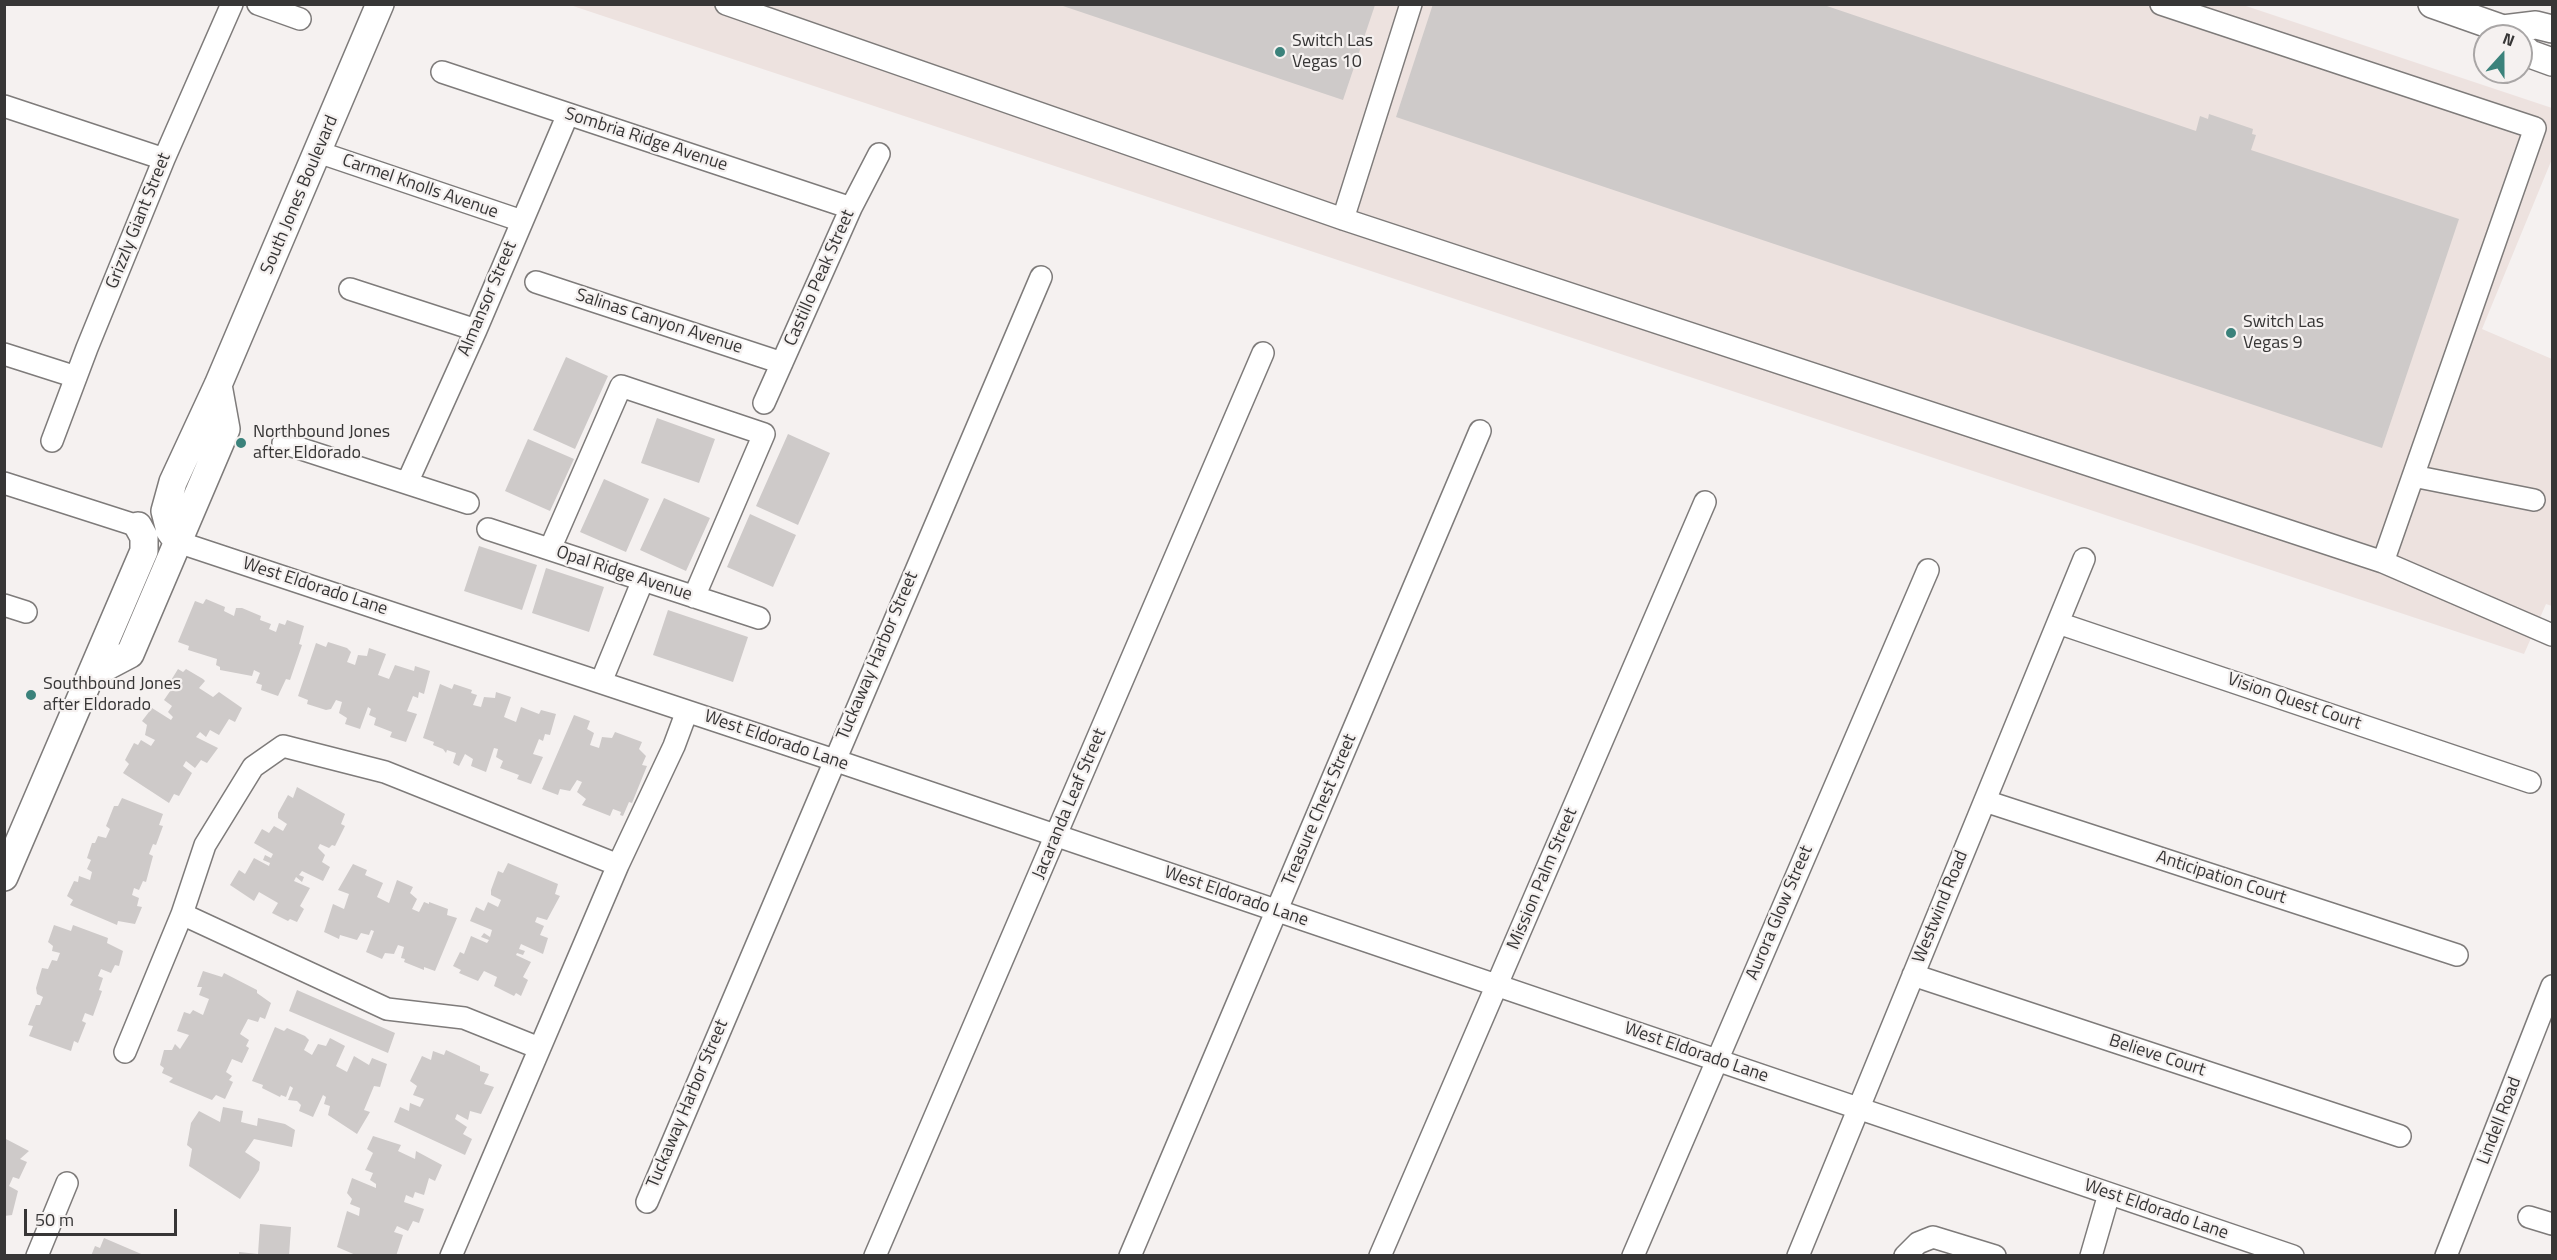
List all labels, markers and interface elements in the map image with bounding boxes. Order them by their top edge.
north arrow [2473,24,2533,84]
text: N [2499,26,2518,52]
place label: Switch Las Vegas 10 [1292,31,1373,74]
marker: Switch Las Vegas 10 [1273,45,1287,59]
street label: Sombria Ridge Avenue [562,103,730,177]
street label: South Jones Boulevard [257,112,343,278]
street label: Grizzly Giant Street [102,150,176,292]
street label: Carmel Knolls Avenue [339,150,501,224]
street label: Castillo Peak Street [780,207,860,349]
street label: Almansor Street [454,238,522,360]
street label: Salinas Canyon Avenue [573,285,745,359]
place label: Switch Las Vegas 9 [2243,312,2324,354]
marker: Switch Las Vegas 9 [2224,326,2238,340]
place label: Northbound Jones after Eldorado [253,422,390,464]
marker: Northbound Jones after Eldorado [234,436,248,450]
street label: Opal Ridge Avenue [553,542,695,606]
street label: West Eldorado Lane [240,553,390,621]
street label: Tuckaway Harbor Street [833,568,923,744]
street label: Vision Quest Court [2224,669,2364,735]
place label: Southbound Jones after Eldorado [43,674,181,716]
marker: Southbound Jones after Eldorado [24,688,38,702]
street label: West Eldorado Lane [701,706,851,776]
street label: Jacaranda Leaf Street [1029,725,1111,883]
street label: Treasure Chest Street [1278,731,1362,889]
street label: Mission Palm Street [1503,805,1583,953]
street label: Aurora Glow Street [1742,843,1818,983]
street label: Anticipation Court [2153,847,2289,909]
street label: Westwind Road [1909,848,1973,966]
street label: West Eldorado Lane [1161,862,1311,932]
street label: Tuckaway Harbor Street [643,1016,733,1192]
street label: West Eldorado Lane [1621,1018,1771,1088]
street label: Believe Court [2106,1030,2208,1082]
street label: Lindell Road [2473,1074,2527,1168]
street label: West Eldorado Lane [2081,1175,2231,1245]
scale bar [27,1197,180,1235]
text: 50 m [35,1206,74,1233]

